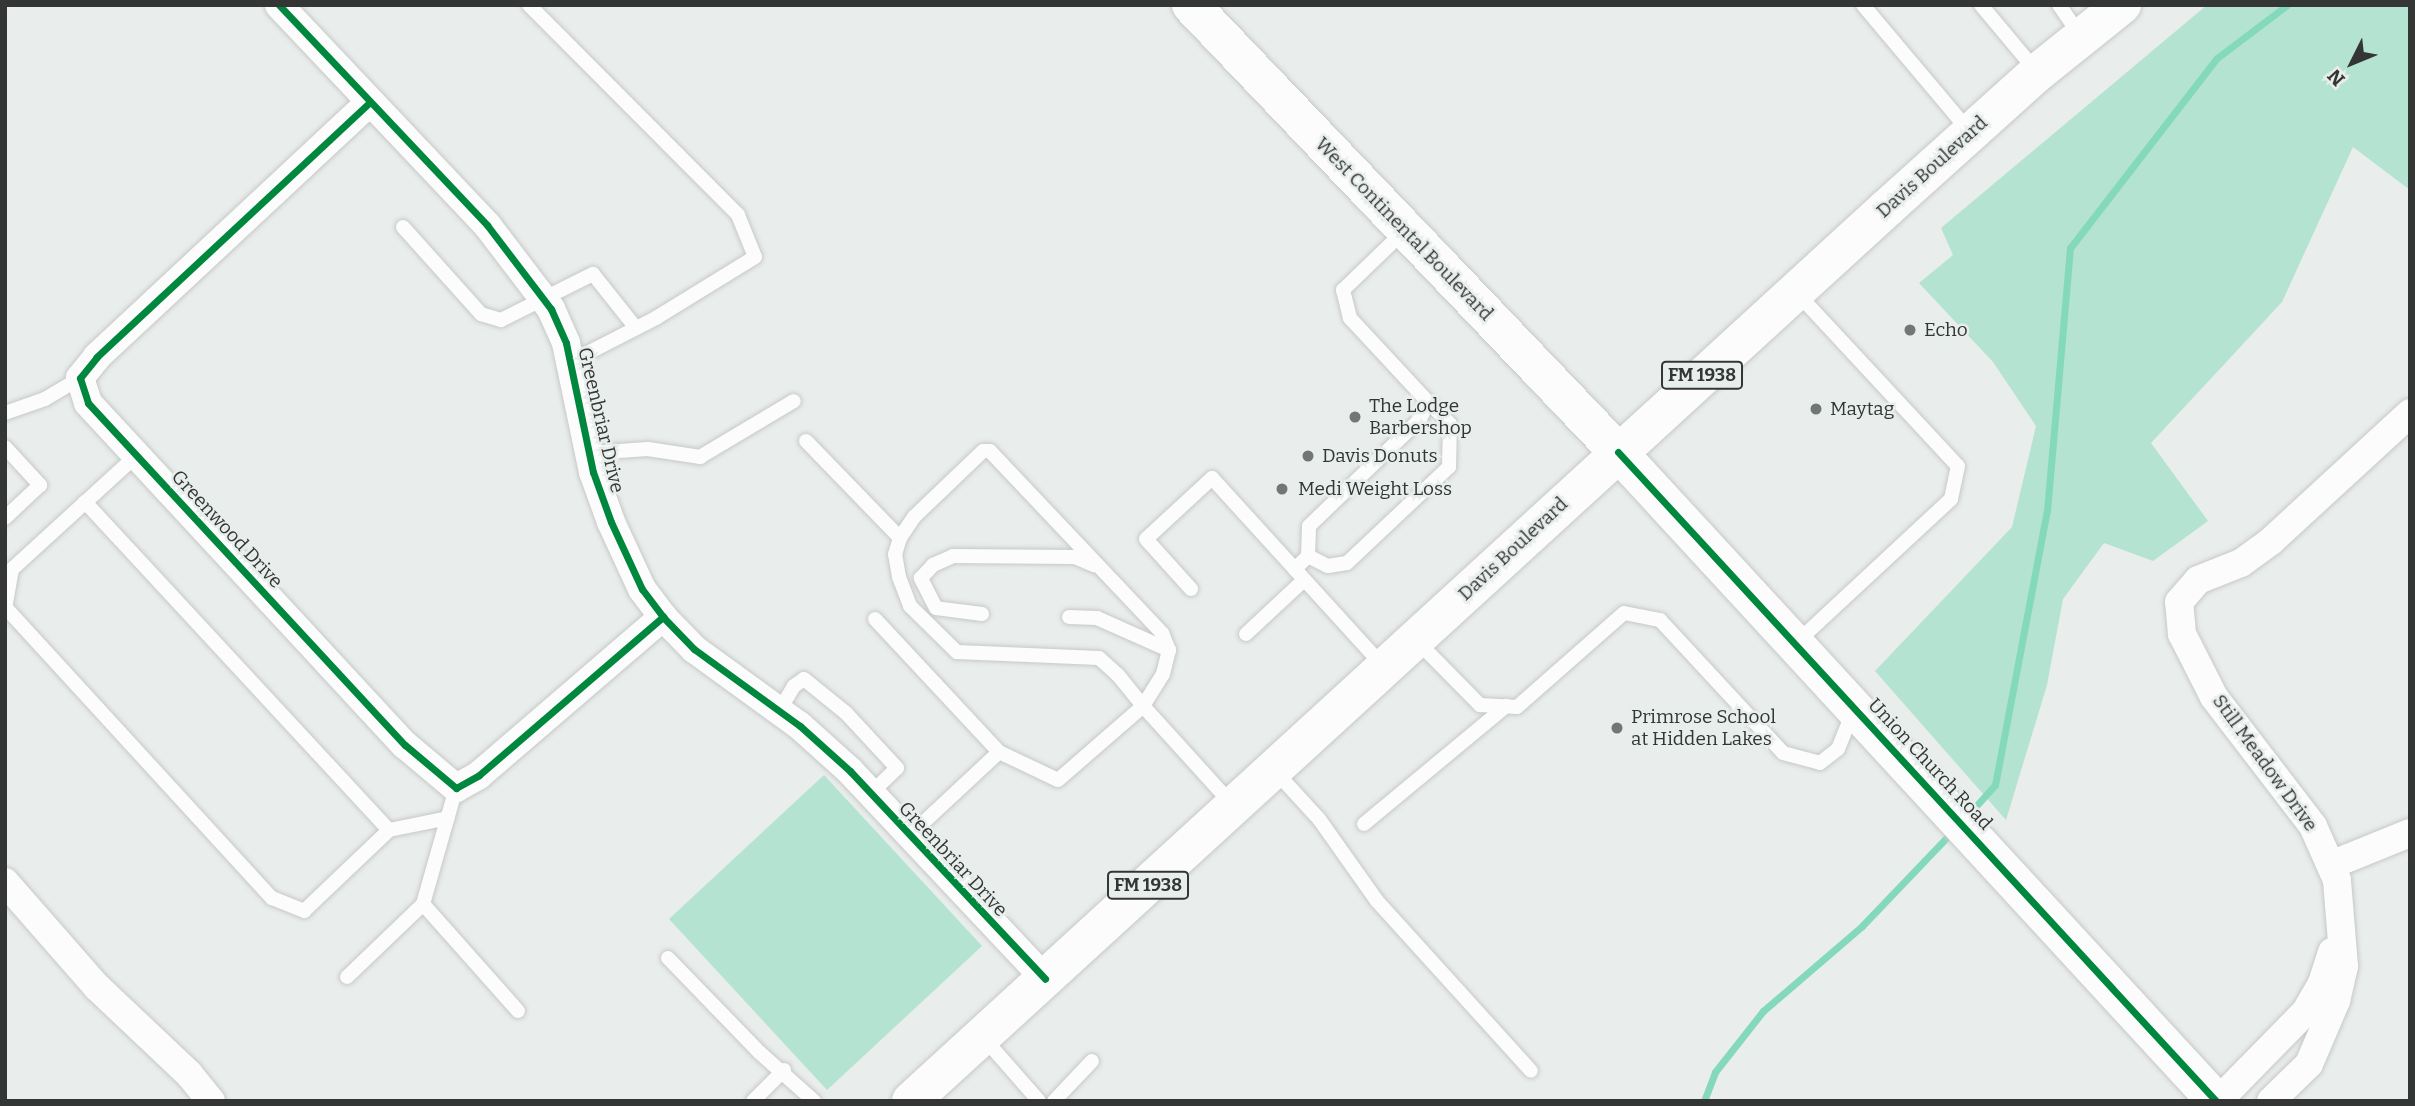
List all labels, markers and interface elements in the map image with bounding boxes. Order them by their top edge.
north arrow [2317,28,2387,98]
text: N [2323,64,2350,91]
street label: Davis Boulevard [1872,111,1992,223]
street label: West Continental Boulevard [1310,133,1498,325]
place label: Echo [1924,319,1968,341]
marker: Echo [1902,322,1918,338]
street label: Greenbriar Drive [573,345,629,495]
road number: FM 1938 [1660,360,1744,390]
place label: The Lodge Barbershop [1369,395,1472,439]
place label: Maytag [1830,398,1894,420]
marker: Maytag [1808,401,1824,417]
marker: The Lodge Barbershop [1347,409,1363,425]
place label: Davis Donuts [1322,445,1438,467]
marker: Davis Donuts [1300,448,1316,464]
street label: Greenwood Drive [167,465,287,593]
place label: Medi Weight Loss [1298,478,1452,500]
marker: Medi Weight Loss [1272,479,1292,499]
street label: Davis Boulevard [1454,493,1572,605]
street label: Still Meadow Drive [2208,690,2322,836]
street label: Union Church Road [1863,693,1997,835]
place label: Primrose School at Hidden Lakes [1631,706,1776,750]
marker: Primrose School at Hidden Lakes [1609,720,1625,736]
street label: Greenbriar Drive [894,797,1012,921]
road number: FM 1938 [1106,870,1190,900]

